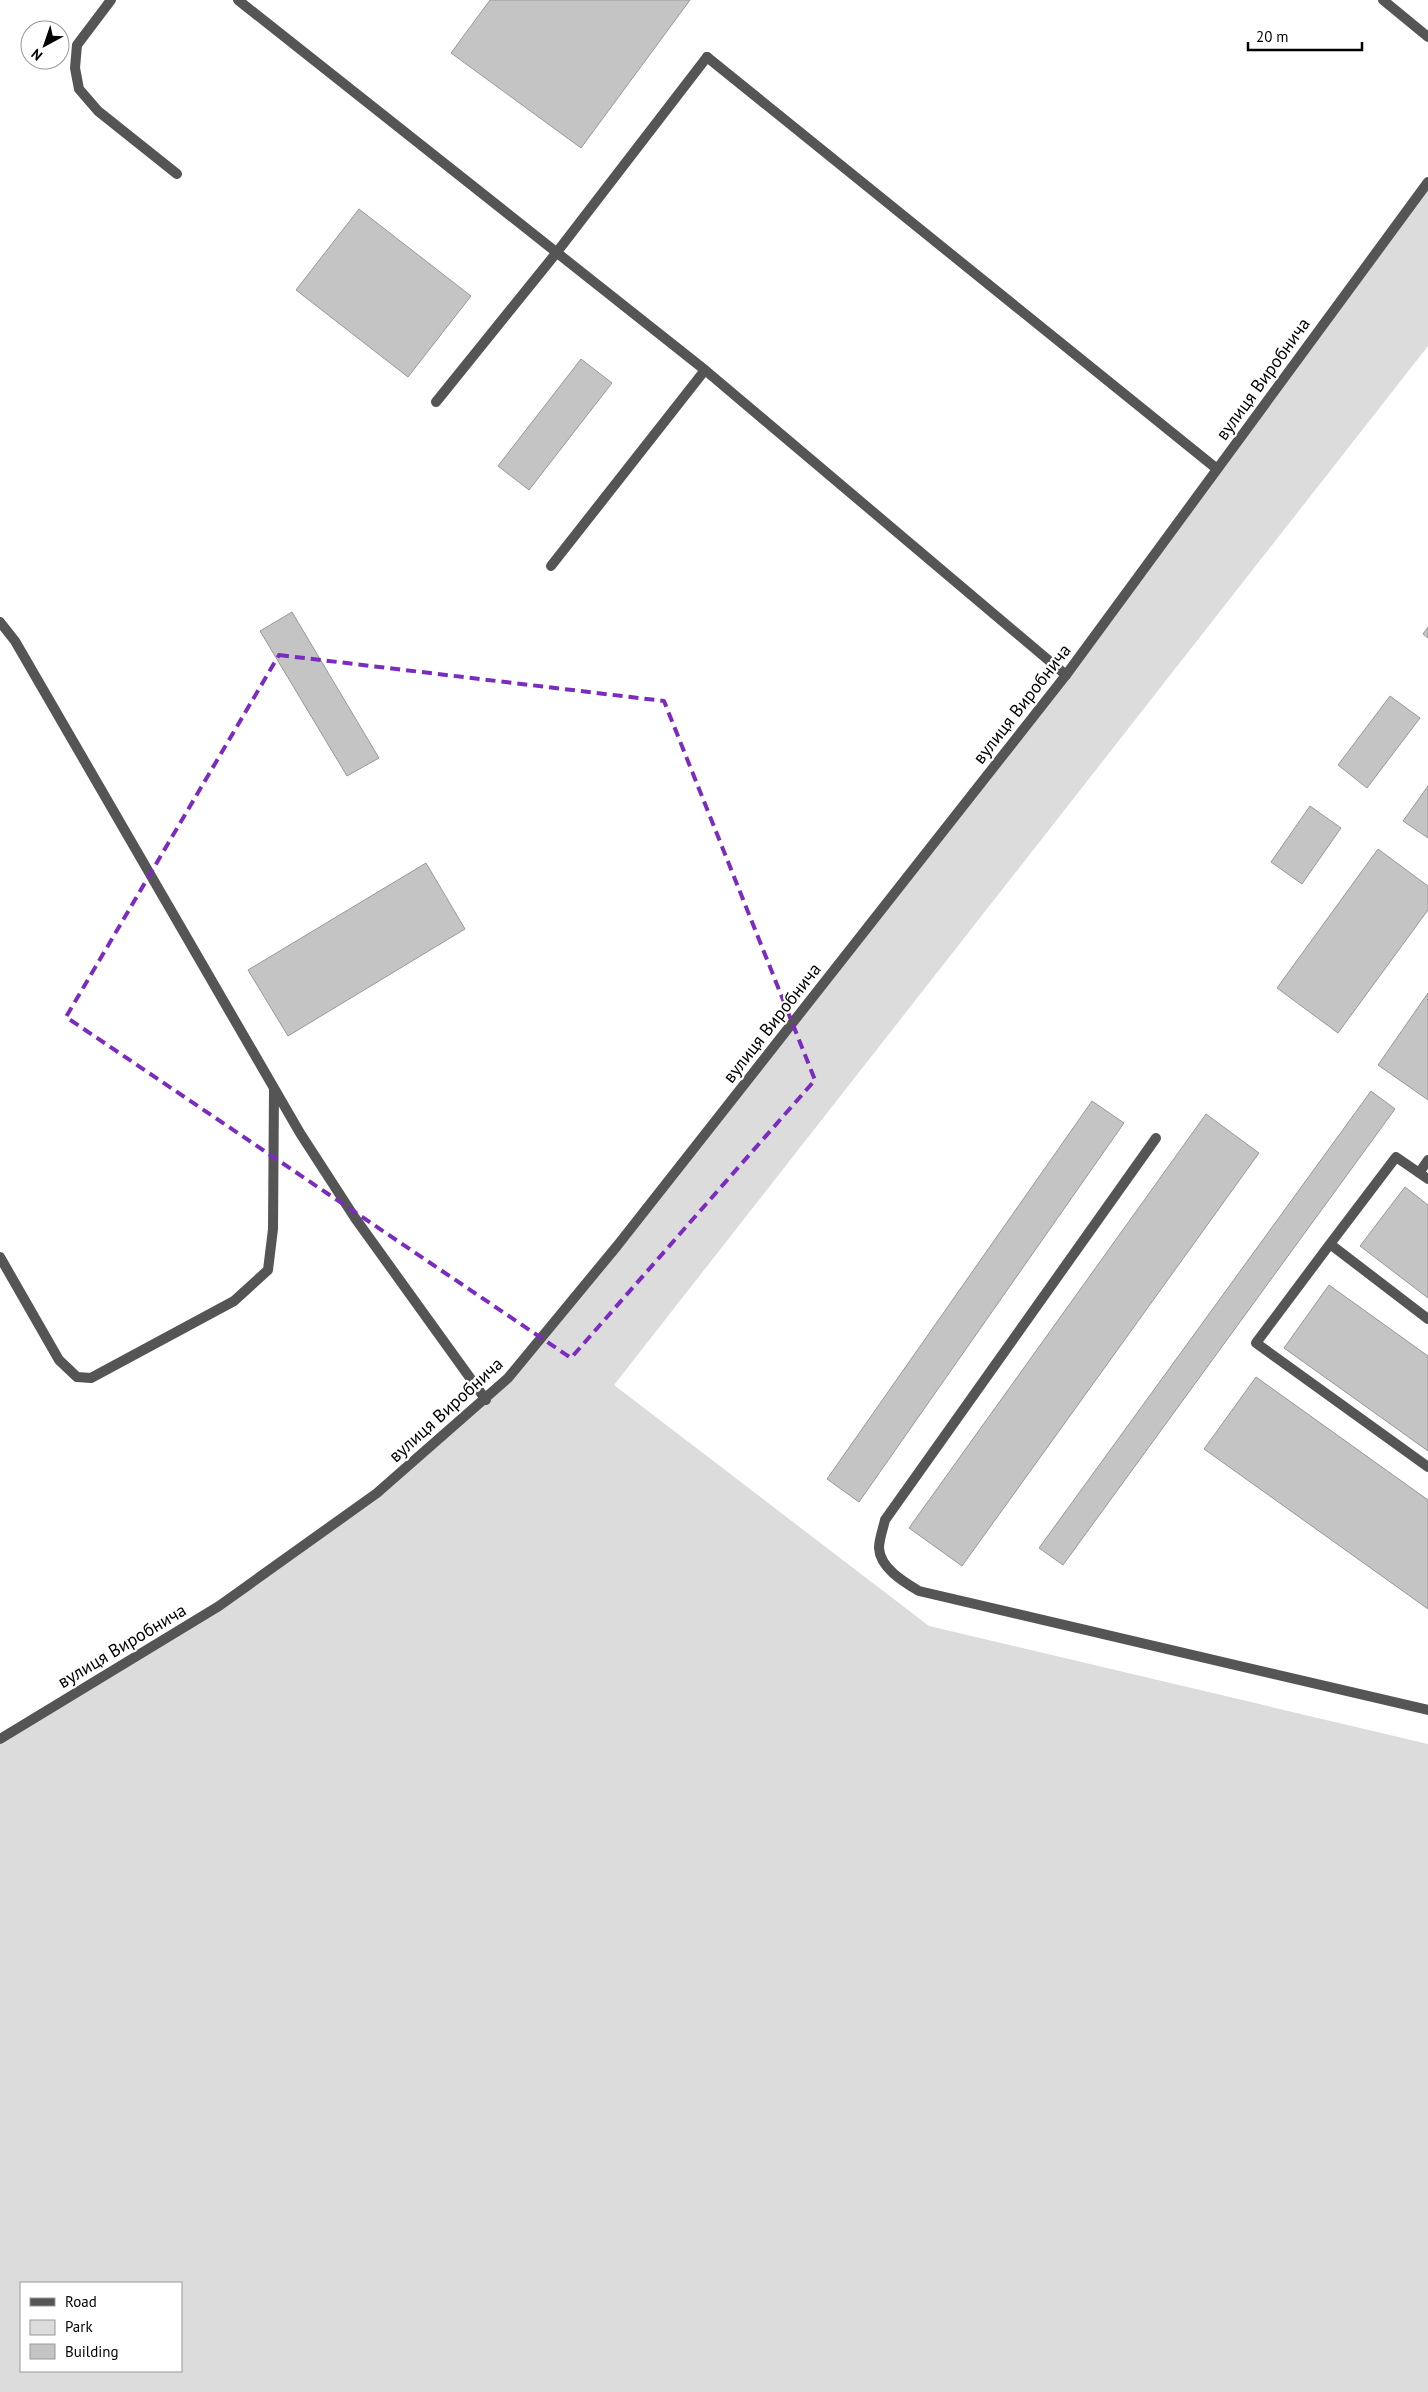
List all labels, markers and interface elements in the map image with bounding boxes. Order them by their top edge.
north arrow [20,20,70,70]
scale bar [1248,20,1362,52]
text: 20 m [1256,27,1289,46]
text: N [27,45,46,65]
street label: вулиця Виробнича [1210,313,1315,444]
street label: вулиця Виробнича [968,639,1076,768]
street label: вулиця Виробнича [718,958,826,1087]
street label: вулиця Виробнича [384,1352,508,1467]
street label: вулиця Виробнича [53,1598,190,1693]
legend [20,2282,182,2372]
text: Road [65,2292,97,2311]
text: Park [65,2317,93,2336]
text: Building [65,2342,119,2361]

